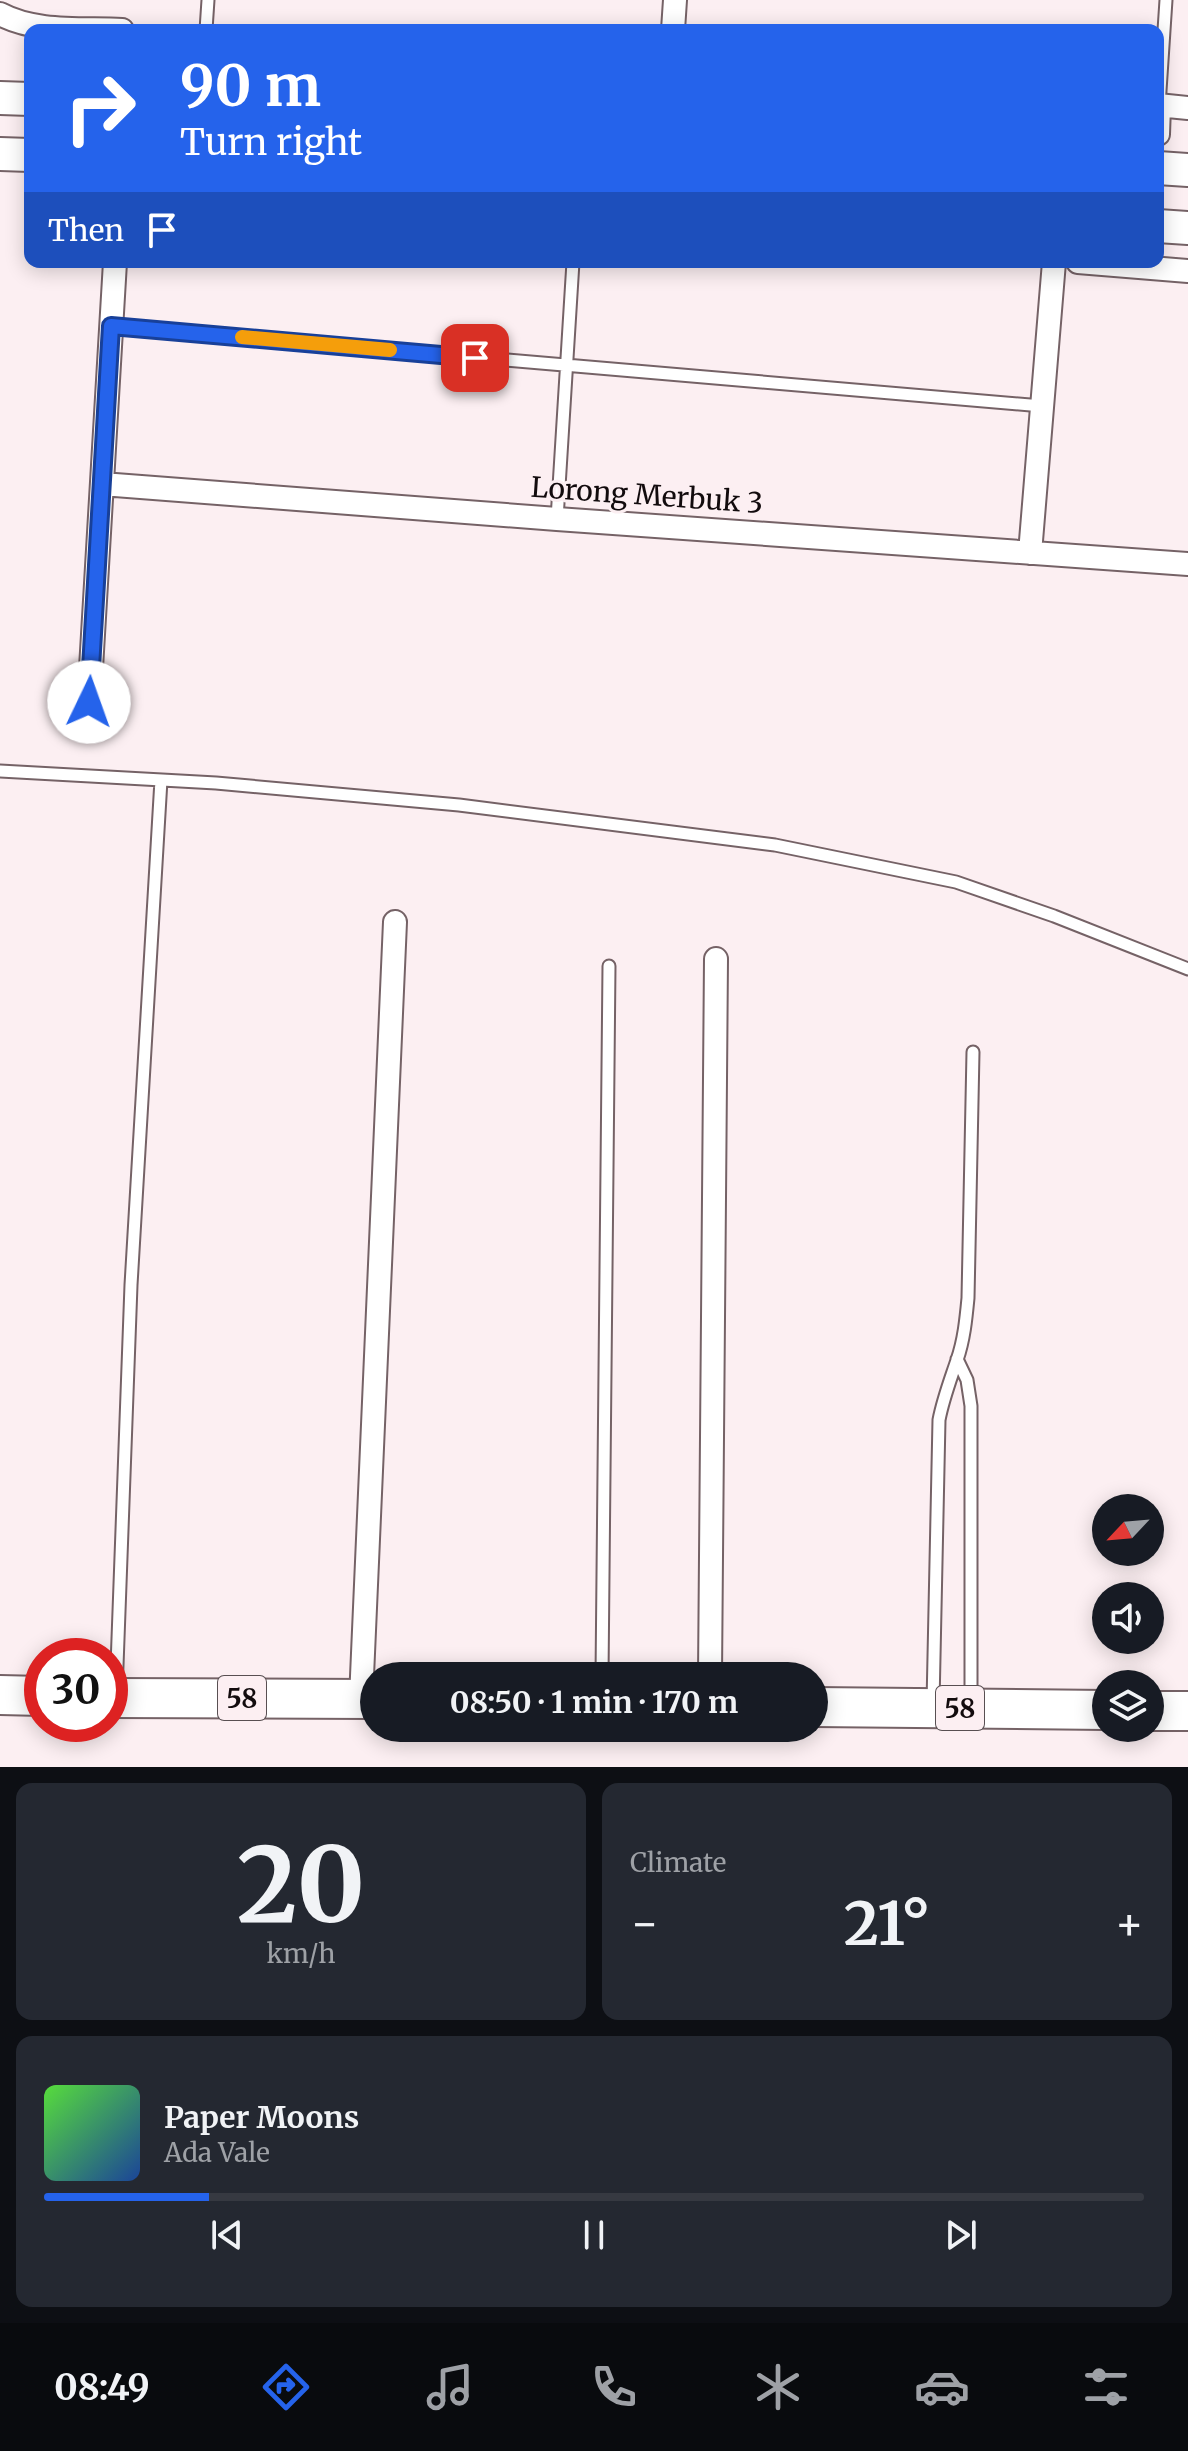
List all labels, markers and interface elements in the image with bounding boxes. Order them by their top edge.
text: 90 m [180,51,321,121]
icon: right [48,56,152,160]
text: Turn right [180,120,362,165]
icon: arrive [140,208,184,252]
text: Then [48,211,124,249]
pin [441,324,509,392]
icon: arrive [453,336,497,380]
street label: Lorong Merbuk 3 [530,469,764,521]
position arrow [47,660,131,744]
north arrow [1092,1494,1164,1566]
map controls [1092,1494,1164,1742]
button: sound [1092,1582,1164,1654]
speed limit sign: 30 [24,1638,128,1742]
button: layers [1092,1670,1164,1742]
road number: 58 [218,1676,266,1720]
text: 08:50 · 1 min · 170 m [450,1683,738,1721]
road number: 58 [936,1686,984,1730]
text: 20 [237,1820,365,1950]
text: Climate [630,1846,726,1879]
text: 21° [844,1886,930,1961]
text: − [630,1896,659,1951]
text: + [1115,1896,1144,1951]
text: km/h [267,1937,335,1970]
text: Paper Moons [164,2098,359,2136]
text: Ada Vale [164,2136,270,2169]
icon: previous [205,2213,249,2257]
icon: pause [572,2213,616,2257]
icon: next [939,2213,983,2257]
icon: directions [258,2359,314,2415]
icon: music [422,2359,478,2415]
icon: phone [586,2359,642,2415]
icon: climate [750,2359,806,2415]
icon: car [914,2359,970,2415]
icon: filters [1078,2359,1134,2415]
text: 08:49 [54,2365,150,2410]

